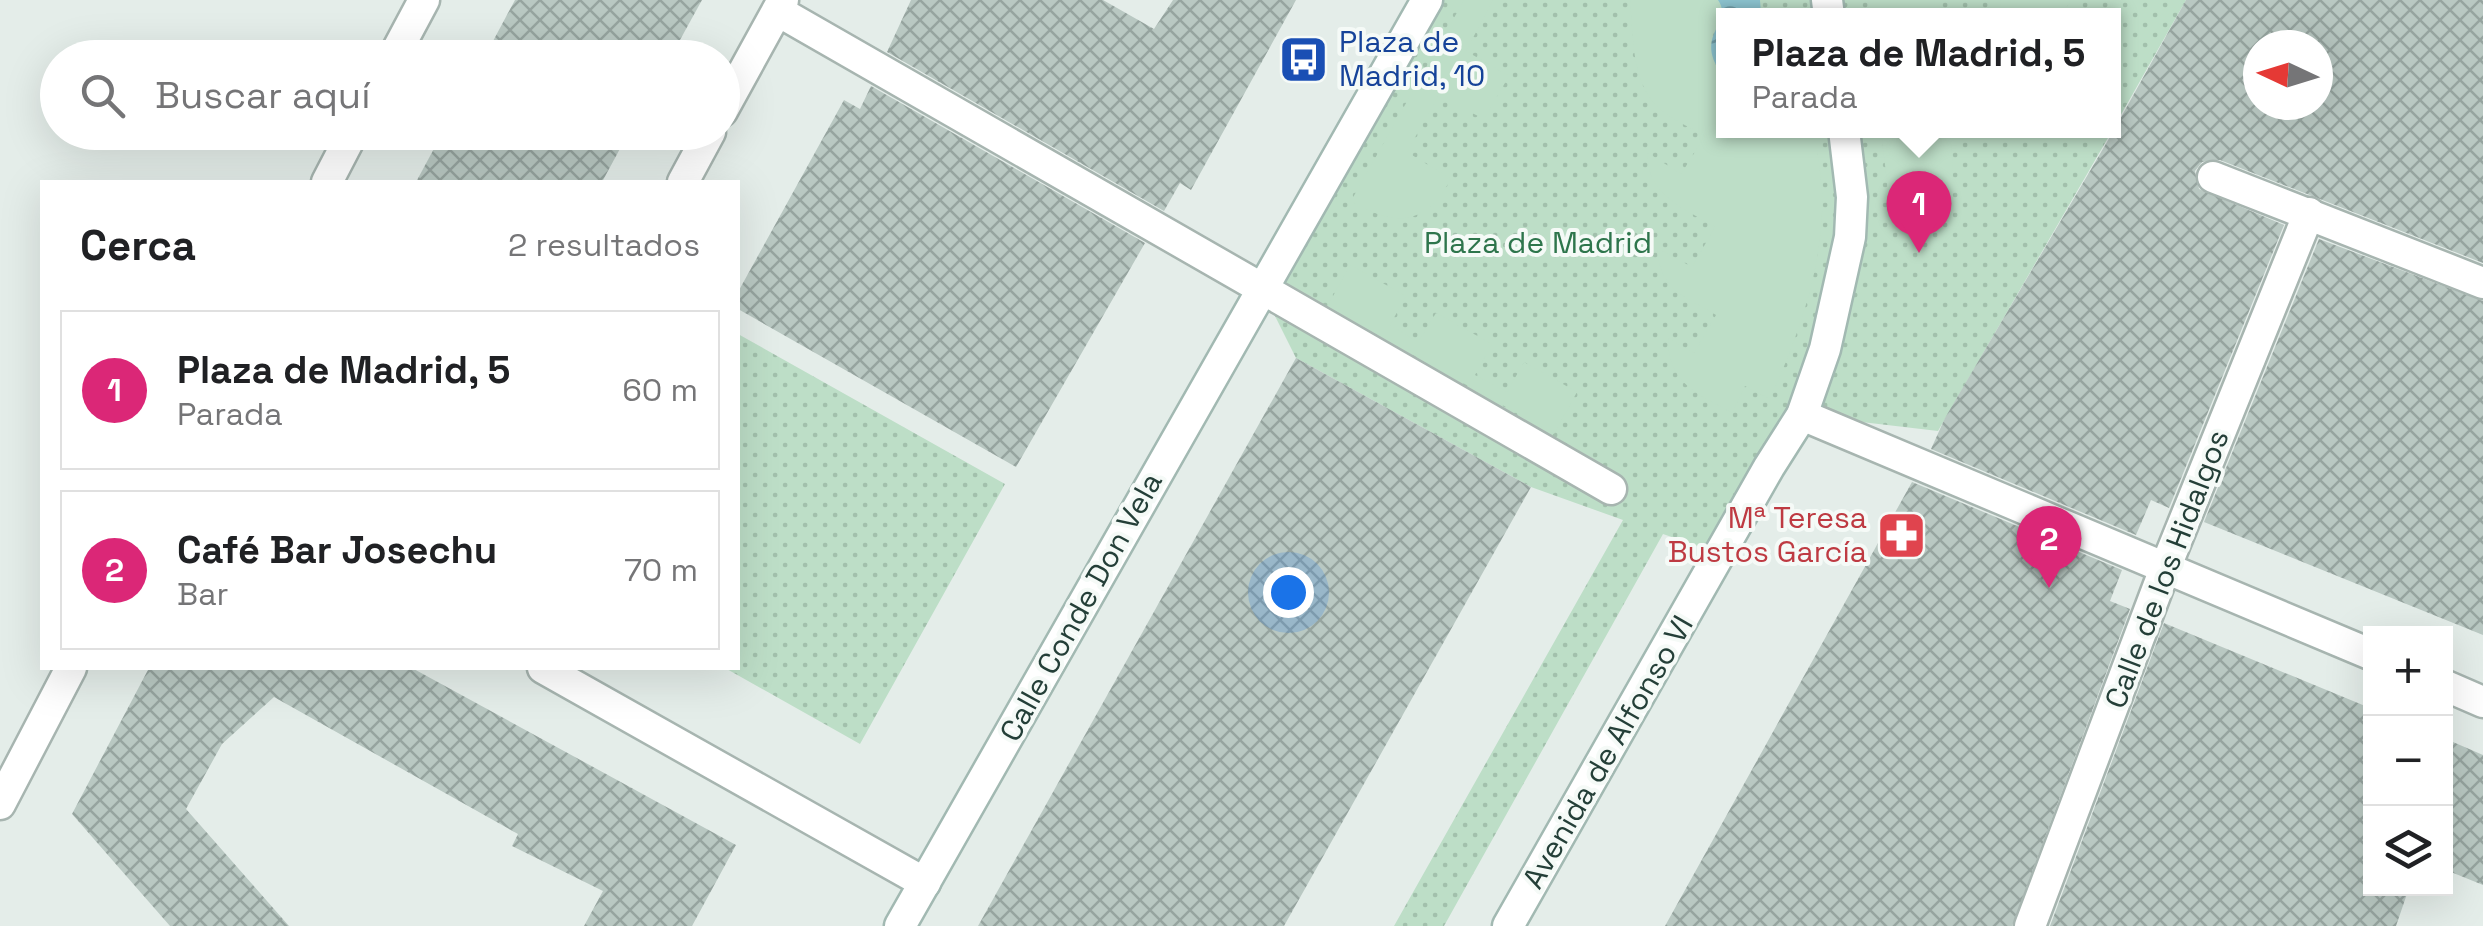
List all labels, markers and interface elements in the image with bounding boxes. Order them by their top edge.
popup [1716,8,2121,138]
place label: Plaza de Madrid, 10 [1339,22,1485,95]
text: Plaza de Madrid, 5 [1752,29,2085,77]
north arrow [2243,30,2333,120]
bus stop icon: Plaza de Madrid, 10 [1278,33,1330,85]
search box [40,40,740,150]
icon: search [75,68,130,123]
text: Buscar aquí [155,71,370,119]
text: Parada [1752,77,1858,117]
pin: 1 [1886,170,1952,253]
text: Cerca [80,219,196,272]
park label: Plaza de Madrid [1424,223,1652,262]
text: 2 resultados [508,225,700,265]
text: Plaza de Madrid, 5 [177,346,510,394]
text: 1 [107,370,122,410]
text: 60 m [622,370,698,410]
text: Parada [177,394,283,434]
street label: Calle de los Hidalgos [2095,424,2238,714]
street label: Calle Conde Don Vela [990,465,1171,748]
place label: Mª Teresa Bustos García [1668,498,1867,571]
pin: 2 [2016,506,2082,588]
pharmacy icon: Mª Teresa Bustos García [1876,509,1928,561]
text: Café Bar Josechu [177,526,497,574]
text: 2 [105,550,124,590]
text: 70 m [624,550,698,590]
your location [1263,567,1314,618]
text: Bar [177,574,229,614]
street label: Avenida de Alfonso VI [1513,608,1702,895]
map controls [2363,626,2453,896]
button: + [2363,626,2453,716]
button: − [2363,716,2453,806]
button: layers [2363,806,2453,896]

